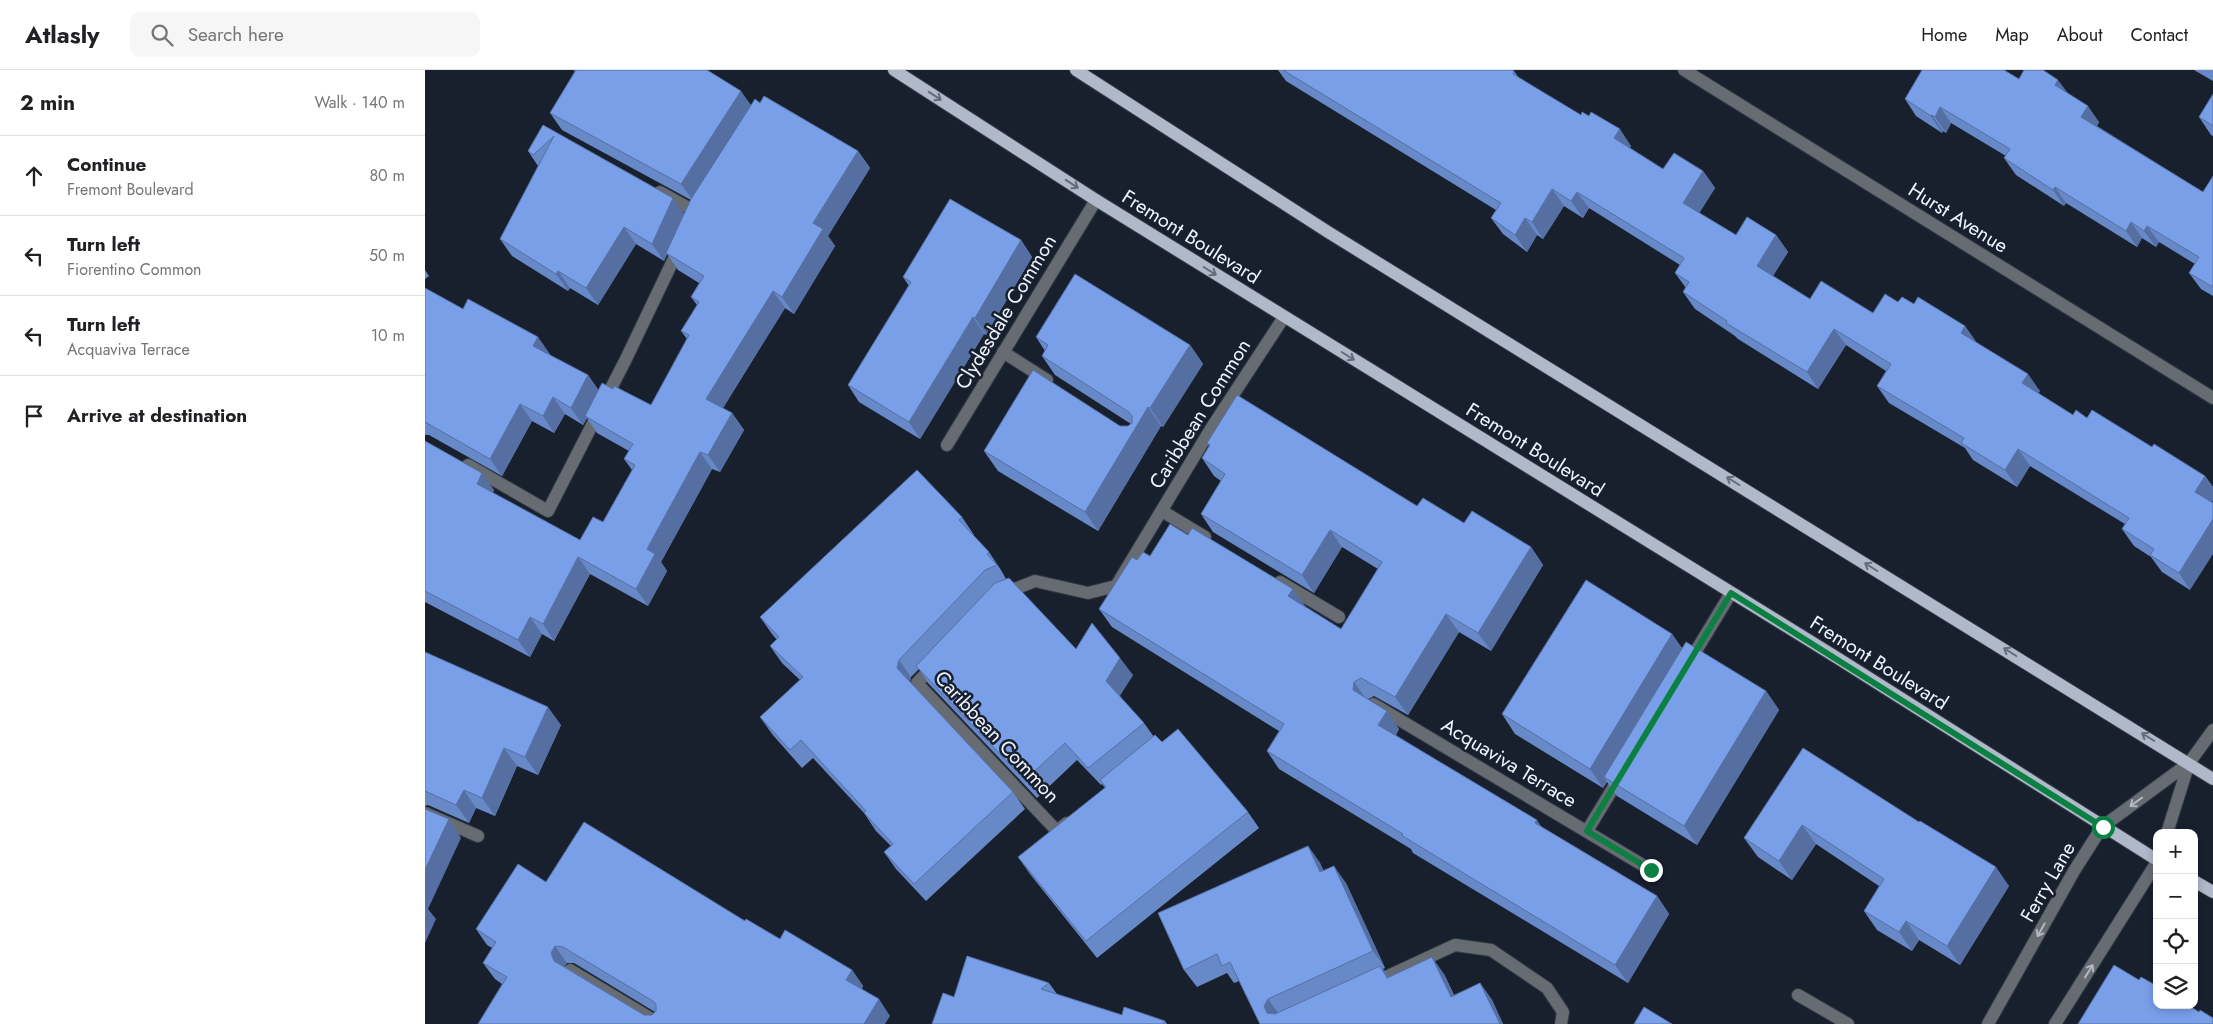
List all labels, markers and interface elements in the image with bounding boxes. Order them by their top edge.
search box [130,12,480,57]
text: Atlasly [25,17,100,52]
icon: search [148,21,176,49]
text: Search here [188,21,284,48]
text: Home [1921,22,1967,48]
text: Map [1995,22,2029,48]
text: About [2057,22,2102,48]
text: Contact [2130,22,2188,48]
text: 2 min [20,88,75,118]
text: Walk · 140 m [315,91,405,114]
one-way arrow [928,92,942,102]
text: Continue [67,151,146,178]
icon: ahead [20,162,48,190]
text: 80 m [369,164,405,187]
street label: Hurst Avenue [1902,176,2014,260]
text: Fremont Boulevard [67,178,194,201]
one-way arrow [1065,179,1079,190]
street label: Fremont Boulevard [1116,183,1266,291]
street label: Clydesdale Common [948,229,1064,395]
text: Turn left [67,231,140,258]
icon: left [20,242,48,270]
text: 50 m [369,244,405,267]
text: Fiorentino Common [67,258,202,281]
one-way arrow [1202,266,1216,276]
text: Turn left [67,311,140,338]
icon: left [20,322,48,350]
text: 10 m [371,324,405,347]
street label: Caribbean Common [1142,333,1258,495]
text: Acquaviva Terrace [67,338,190,361]
one-way arrow [1340,352,1354,362]
street label: Fremont Boulevard [1460,396,1610,504]
icon: arrive [20,402,48,430]
text: Arrive at destination [67,402,247,429]
one-way arrow [1726,476,1740,487]
one-way arrow [1865,561,1879,571]
street label: Fremont Boulevard [1804,609,1954,717]
one-way arrow [2003,647,2017,657]
street label: Caribbean Common [928,664,1066,810]
street label: Acquaviva Terrace [1436,711,1582,815]
one-way arrow [2141,732,2155,743]
one-way arrow [2129,797,2143,807]
route start [2092,816,2115,839]
map controls [2153,829,2198,1009]
button: + [2153,829,2198,874]
street label: Ferry Lane [2013,837,2083,927]
route end [1640,859,1663,882]
button: − [2153,874,2198,919]
button: locate [2153,919,2198,964]
one-way arrow [2035,923,2045,937]
one-way arrow [2084,964,2094,978]
button: layers [2153,964,2198,1009]

